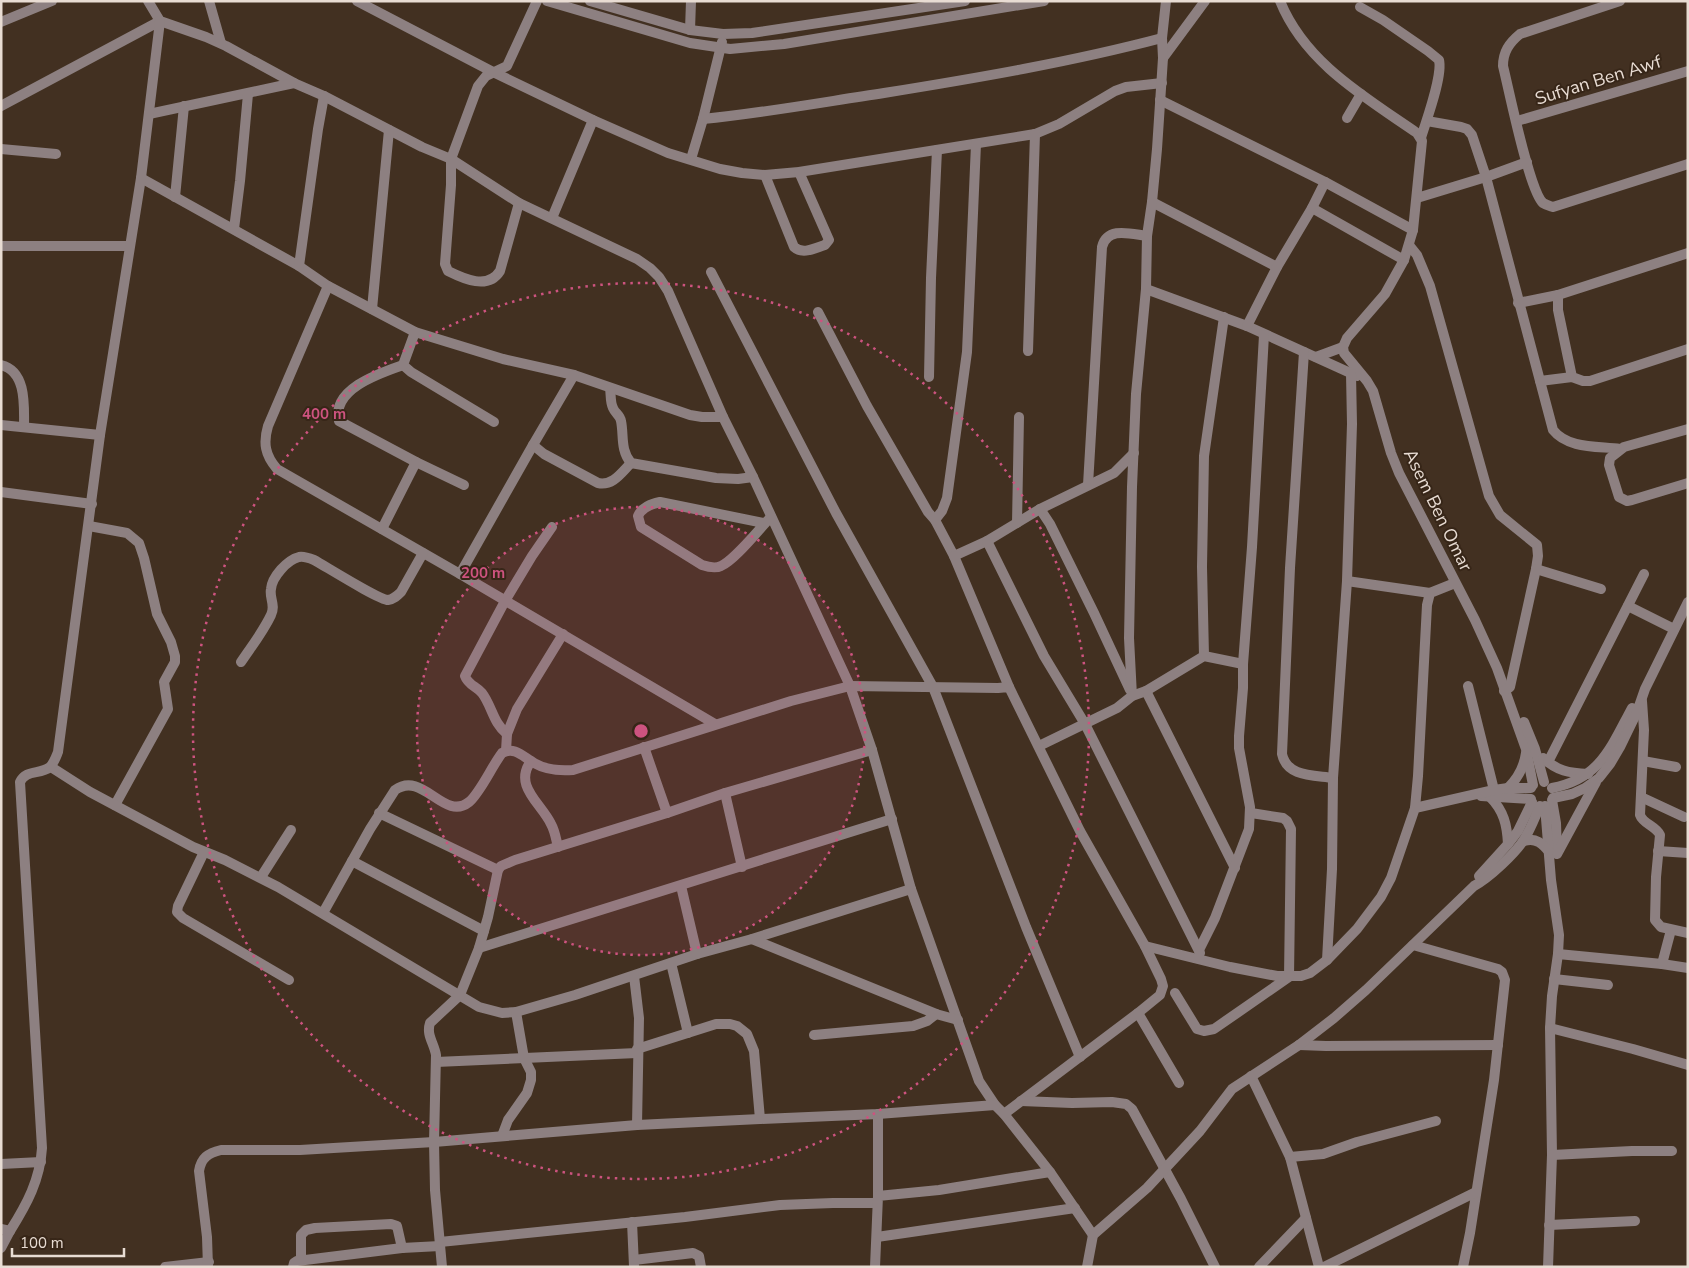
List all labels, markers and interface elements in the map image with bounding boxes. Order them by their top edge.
street label: Sufyan Ben Awf [1532,49,1665,111]
text: 400 m [302,404,346,424]
street label: Asem Ben Omar [1398,445,1478,576]
text: 200 m [461,563,505,583]
centre of rings [632,722,650,740]
scale bar [12,1226,125,1258]
text: 100 m [20,1233,64,1253]

